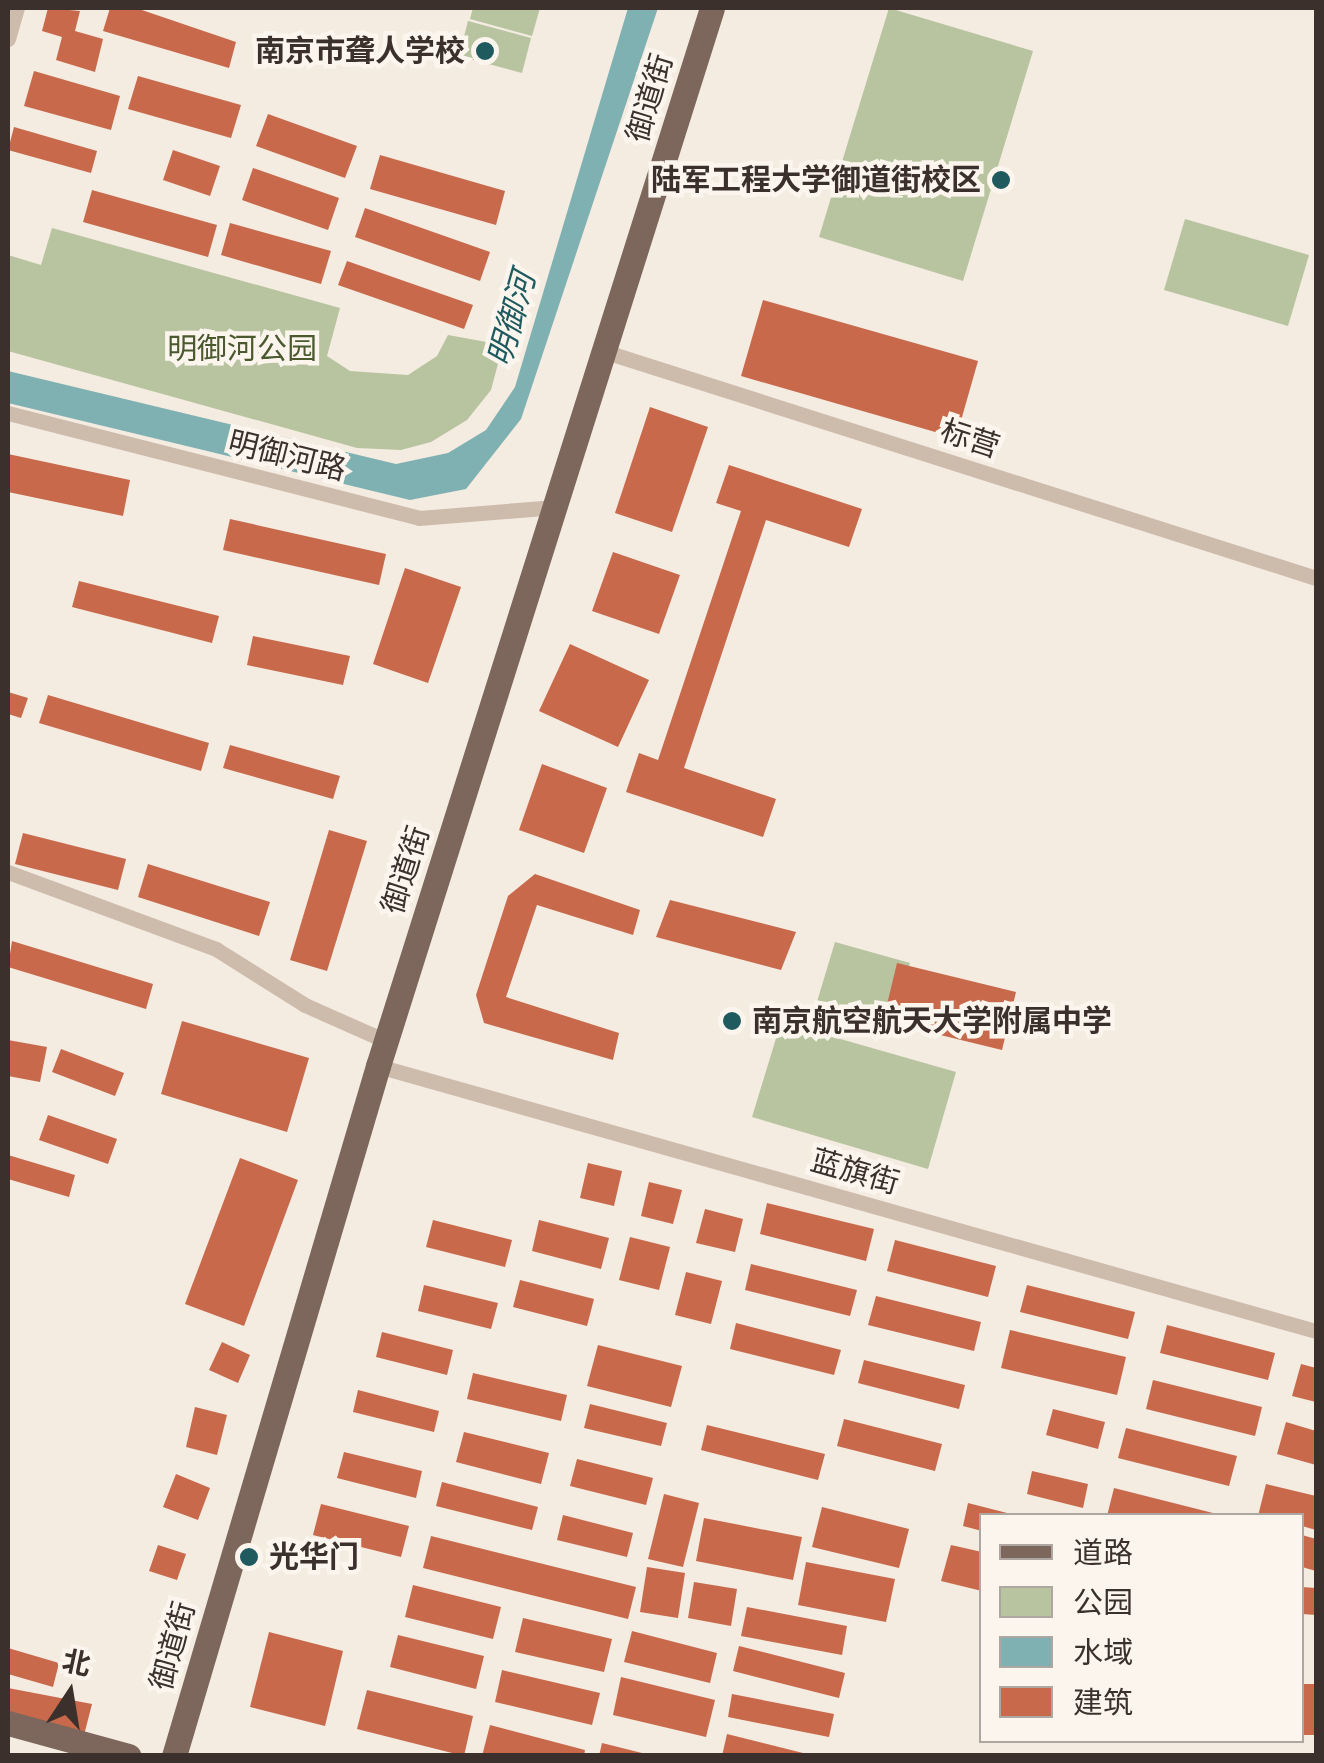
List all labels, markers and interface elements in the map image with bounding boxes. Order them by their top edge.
place label: 南京市聋人学校 [255,33,465,69]
marker: 南京市聋人学校 [474,40,496,62]
street label: 御道街 [620,50,680,146]
place label: 陆军工程大学御道街校区 [651,162,981,198]
marker: 陆军工程大学御道街校区 [990,169,1012,191]
water label: 明御河 [480,268,544,370]
park label: 明御河公园 [167,331,317,367]
street label: 标营 [936,413,1004,465]
street label: 明御河路 [224,424,350,488]
street label: 御道街 [375,822,437,918]
place label: 南京航空航天大学附属中学 [752,1003,1112,1039]
marker: 南京航空航天大学附属中学 [721,1010,743,1032]
street label: 蓝旗街 [807,1142,903,1202]
legend [979,1513,1304,1743]
text: 道路 [1073,1531,1133,1574]
place label: 光华门 [269,1539,359,1575]
marker: 光华门 [238,1546,260,1568]
text: 公园 [1073,1581,1133,1624]
street label: 御道街 [143,1598,203,1694]
text: 水域 [1073,1631,1133,1674]
text: 北 [59,1641,94,1685]
north arrow [20,1643,120,1743]
text: 建筑 [1073,1681,1133,1724]

